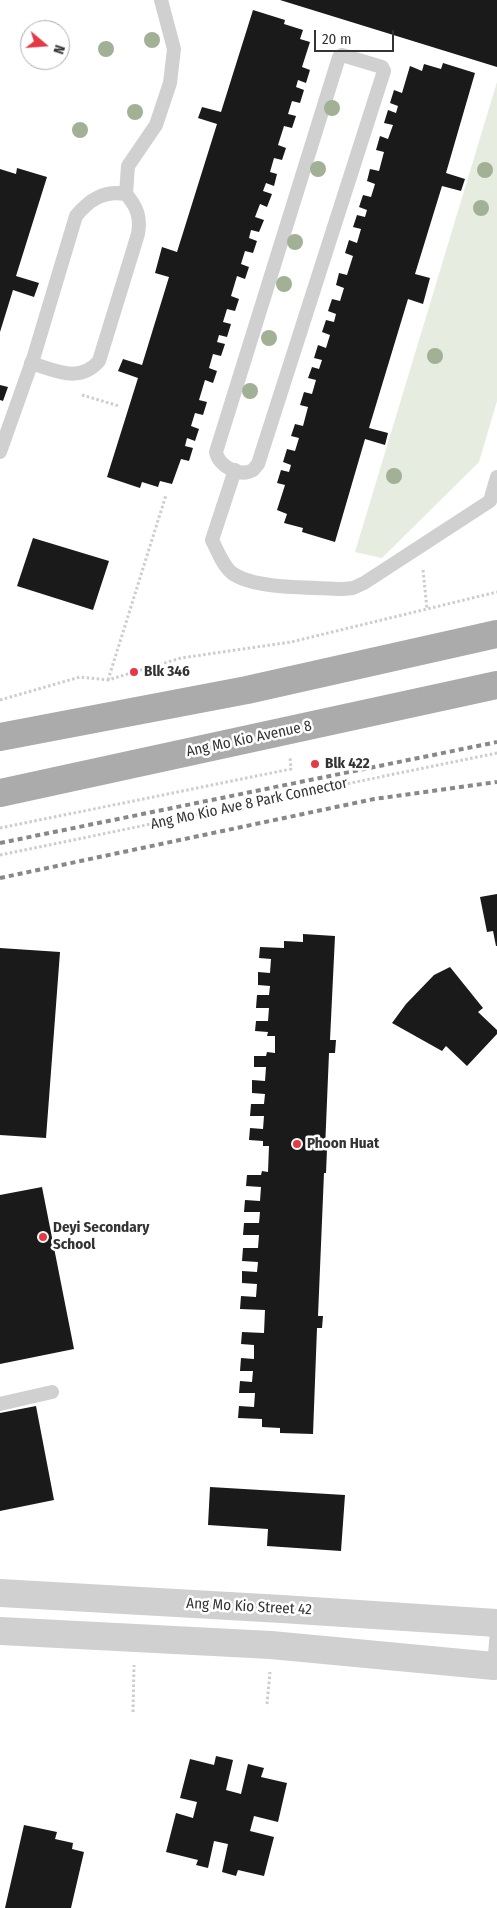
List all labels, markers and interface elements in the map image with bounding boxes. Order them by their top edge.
north arrow [20,20,70,70]
scale bar [317,20,397,52]
text: 20 m [322,30,352,48]
text: N [49,43,68,56]
place label: Blk 346 [144,663,190,681]
marker: Blk 346 [128,666,140,678]
street label: Ang Mo Kio Avenue 8 [185,717,313,761]
place label: Blk 422 [325,755,370,773]
marker: Blk 422 [309,758,321,770]
street label: Ang Mo Kio Ave 8 Park Connector [149,774,349,834]
place label: Phoon Huat [307,1135,379,1153]
marker: Phoon Huat [291,1138,303,1150]
place label: Deyi Secondary School [53,1219,149,1254]
marker: Deyi Secondary School [37,1231,49,1243]
street label: Ang Mo Kio Street 42 [186,1595,312,1619]

